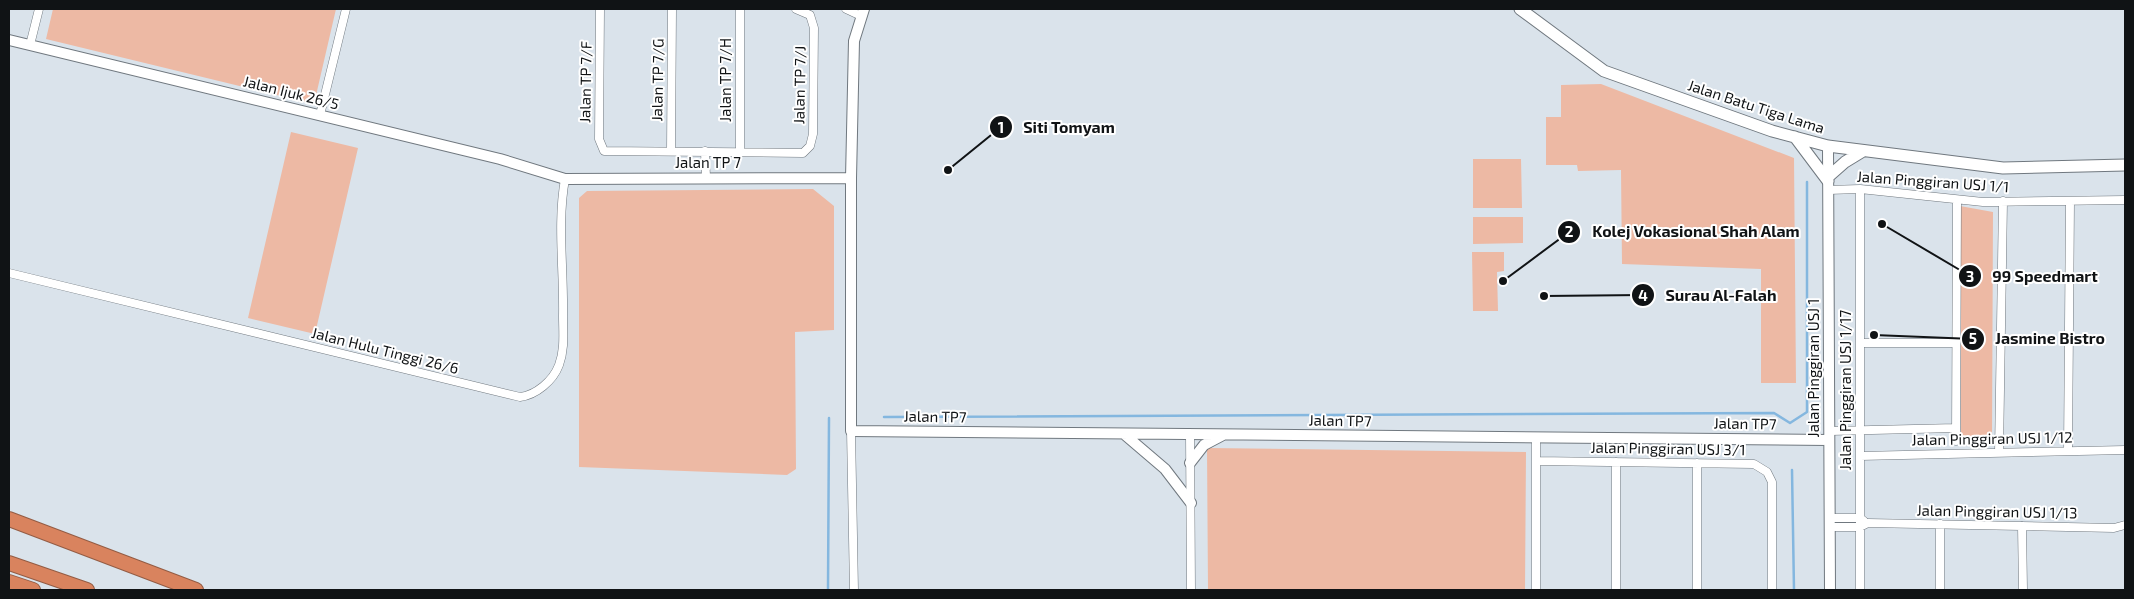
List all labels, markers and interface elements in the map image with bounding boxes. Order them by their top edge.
street label: Jalan TP 7/G [647,38,667,122]
street label: Jalan TP 7/H [716,38,734,122]
street label: Jalan TP 7/F [575,41,595,123]
street label: Jalan TP 7/J [789,46,809,124]
street label: Jalan Ijuk 26/5 [241,71,341,114]
street label: Jalan Batu Tiga Lama [1686,75,1827,137]
callout: Siti Tomyam [988,112,1125,143]
text: Siti Tomyam [1023,117,1115,137]
text: 1 [998,118,1004,136]
street label: Jalan TP 7 [675,153,741,171]
street label: Jalan Pinggiran USJ 1/1 [1856,167,2010,195]
callout: Kolej Vokasional Shah Alam [1557,216,1810,247]
text: Kolej Vokasional Shah Alam [1592,221,1800,240]
text: 2 [1565,222,1574,240]
callout: 99 Speedmart [1957,261,2108,292]
text: 99 Speedmart [1992,266,2098,285]
text: 3 [1966,267,1974,285]
callout: Surau Al-Falah [1631,280,1787,311]
text: Surau Al-Falah [1665,285,1777,304]
text: 4 [1638,286,1648,304]
street label: Jalan Pinggiran USJ 1 [1804,299,1822,437]
street label: Jalan Pinggiran USJ 1/17 [1836,310,1854,470]
street label: Jalan Hulu Tinggi 26/6 [310,323,461,377]
callout: Jasmine Bistro [1960,323,2115,354]
text: Jasmine Bistro [1995,328,2105,347]
text: 5 [1969,329,1977,347]
street label: Jalan TP7 [903,406,967,426]
street label: Jalan TP7 [1308,410,1372,430]
street label: Jalan TP7 [1713,413,1777,433]
street label: Jalan Pinggiran USJ 1/12 [1911,428,2073,448]
street label: Jalan Pinggiran USJ 3/1 [1590,438,1746,458]
street label: Jalan Pinggiran USJ 1/13 [1916,501,2078,521]

